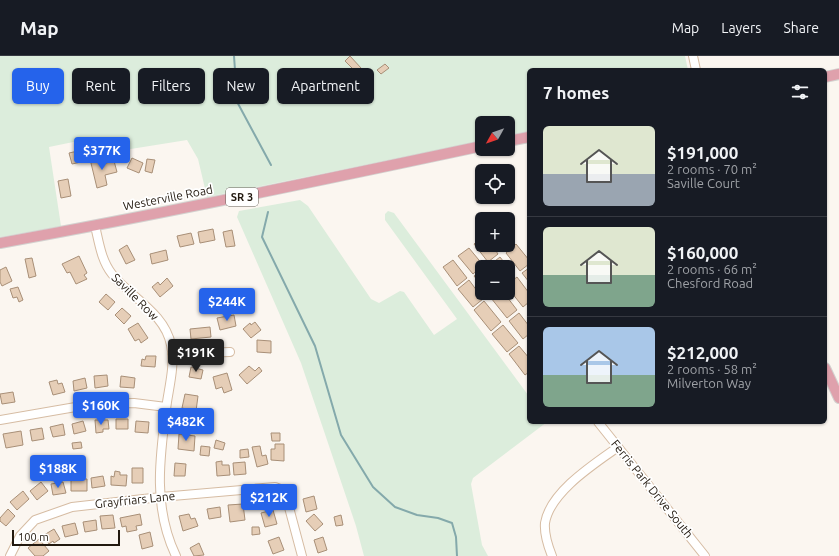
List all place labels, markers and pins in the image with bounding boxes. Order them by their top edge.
pin: $377K [74,137,130,171]
pin: $244K [199,288,255,322]
pin: $191K [168,339,224,373]
pin: $160K [73,392,129,426]
pin: $482K [158,408,214,442]
pin: $188K [30,455,86,489]
pin: $212K [241,484,297,518]

